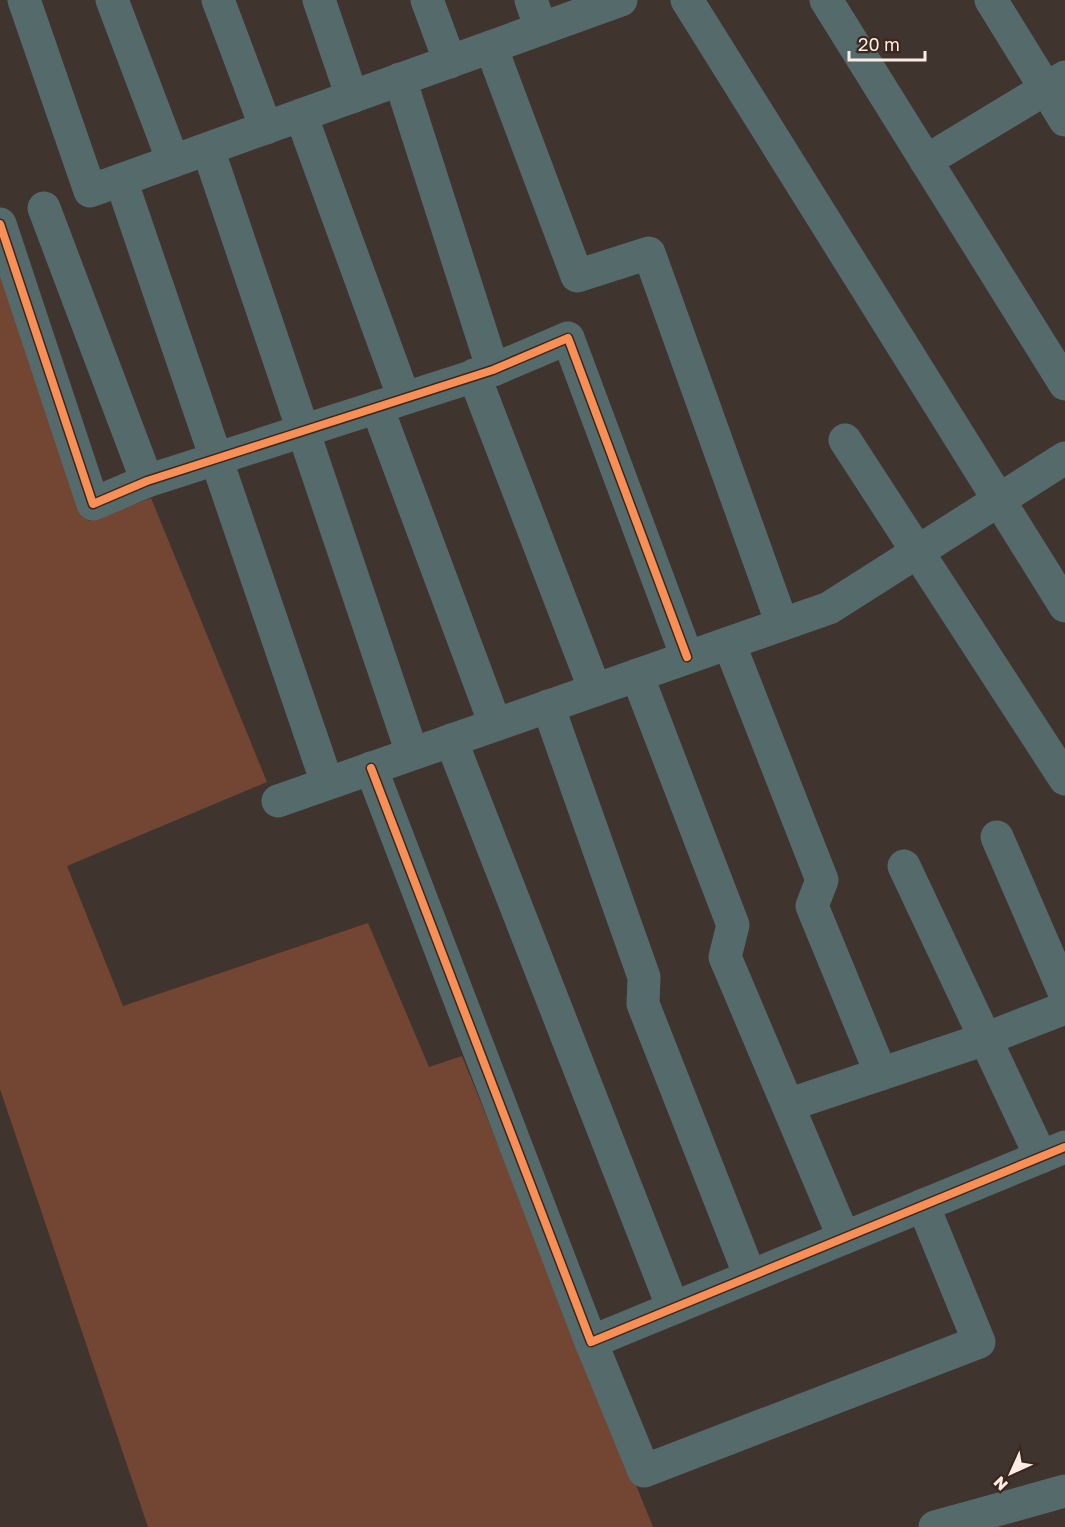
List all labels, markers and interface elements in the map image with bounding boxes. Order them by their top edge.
scale bar [849,24,926,62]
text: 20 m [858,33,900,55]
north arrow [981,1443,1041,1503]
text: N [989,1472,1012,1495]

